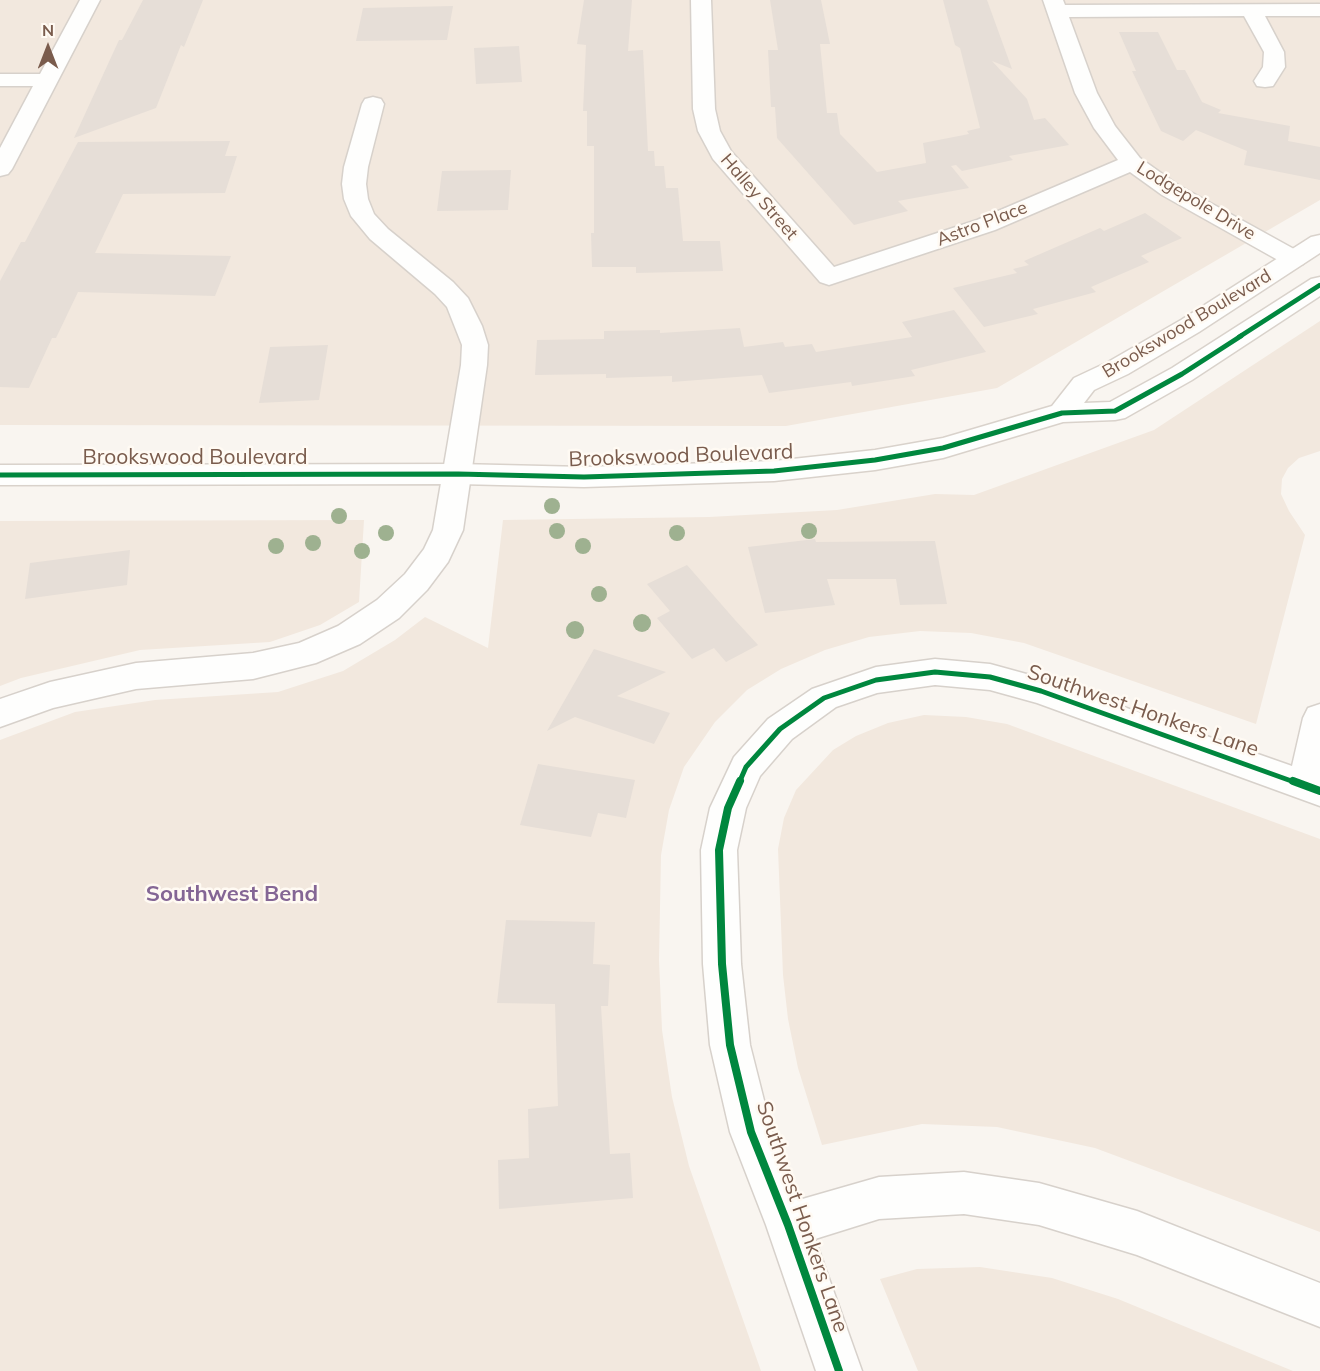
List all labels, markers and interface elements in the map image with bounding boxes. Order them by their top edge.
north arrow [18,18,78,78]
text: N [42,20,54,40]
street label: Halley Street [716,150,802,244]
street label: Lodgepole Drive [1133,157,1259,245]
street label: Astro Place [934,197,1030,251]
street label: Brookswood Boulevard [1099,265,1275,383]
street label: Brookswood Boulevard [568,439,794,473]
street label: Brookswood Boulevard [82,445,308,471]
street label: Southwest Honkers Lane [1024,660,1262,762]
district label: Southwest Bend [146,881,318,907]
street label: Southwest Honkers Lane [751,1098,853,1336]

